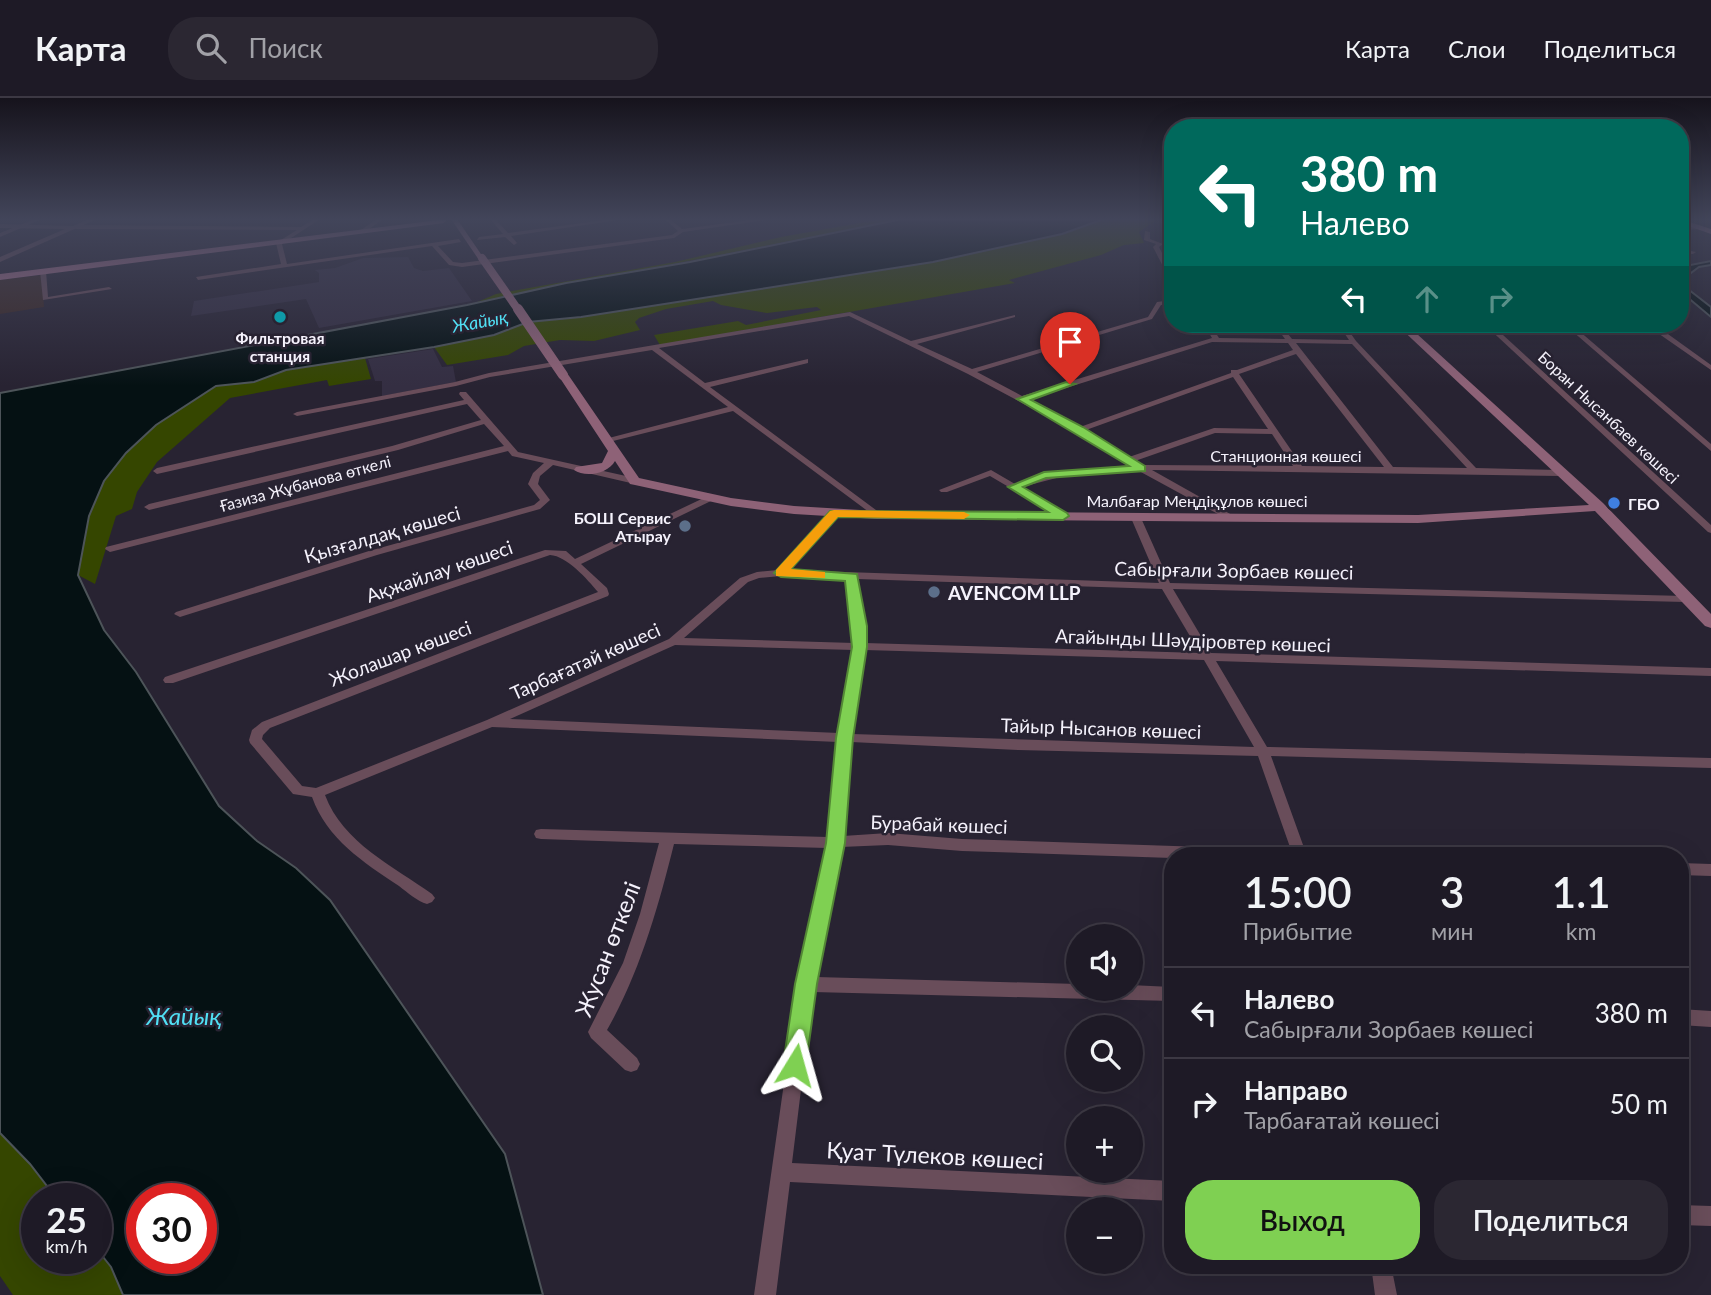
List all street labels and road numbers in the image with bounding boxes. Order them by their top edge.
street label: Боран Нысанбаев көшесі [1535,347,1683,487]
street label: Станционная көшесі [1210,446,1362,465]
street label: Ғазиза Жұбанова өткелі [217,451,393,515]
street label: Малбағар Меңдіқұлов көшесі [1086,491,1308,510]
street label: Қызғалдақ көшесі [301,501,463,567]
street label: Ақжайлау көшесі [363,535,515,607]
street label: Сабырғали Зорбаев көшесі [1114,556,1354,584]
street label: Жолашар көшесi [326,615,474,691]
street label: Тарбағатай көшесi [506,618,664,704]
street label: Агайынды Шәудіровтер көшесi [1055,624,1331,656]
street label: Тайыр Нысанов көшесi [1000,713,1202,743]
street label: Бурабай көшесi [870,810,1008,838]
street label: Жусан өткелі [568,878,646,1020]
street label: Қуат Түлеков көшесі [826,1135,1044,1175]

